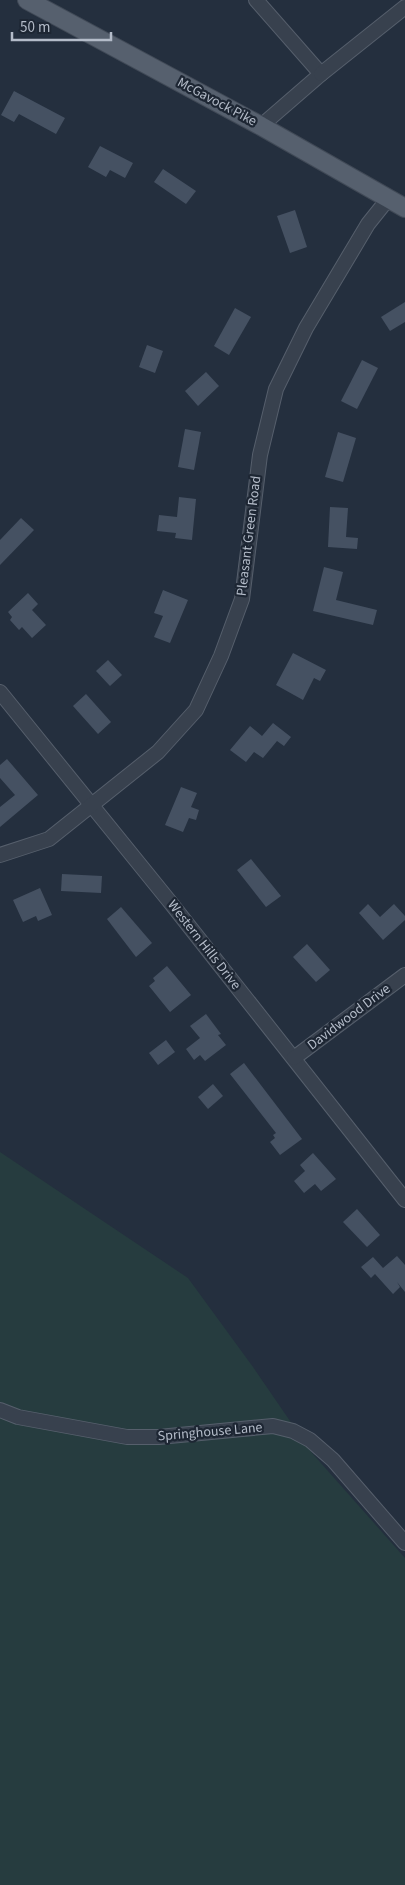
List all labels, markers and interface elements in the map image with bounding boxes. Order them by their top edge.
scale bar [12,10,111,42]
text: 50 m [20,17,50,38]
street label: McGavock Pike [174,73,260,131]
street label: Pleasant Green Road [232,475,266,597]
street label: Western Hills Drive [163,896,245,994]
street label: Davidwood Drive [303,979,395,1055]
street label: Springhouse Lane [157,1417,263,1447]

